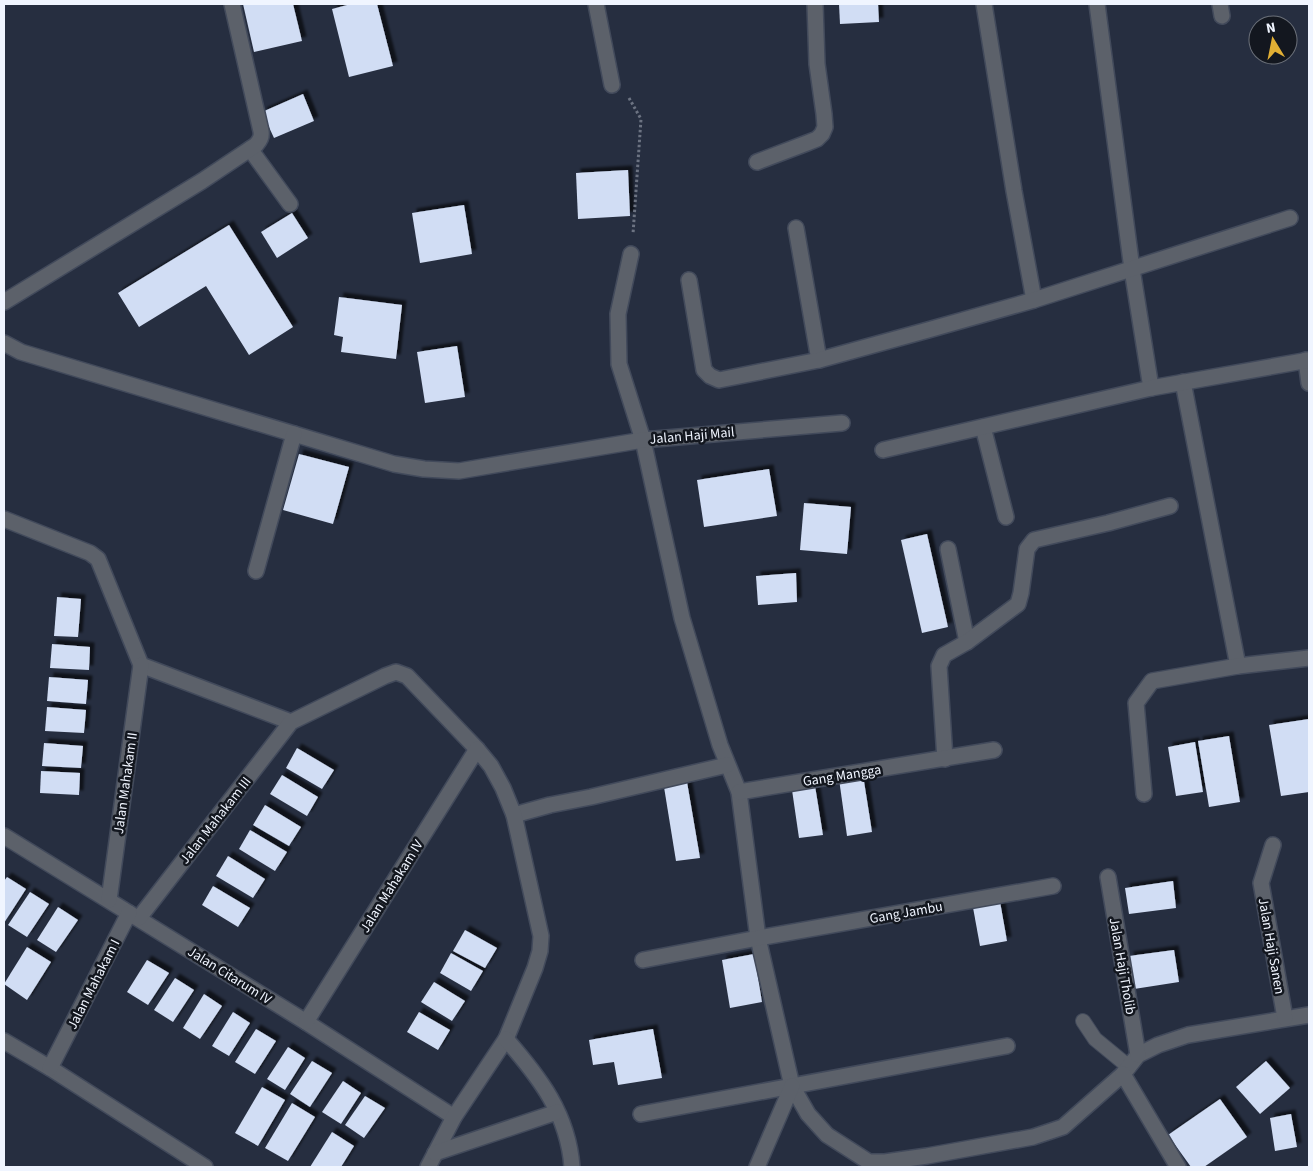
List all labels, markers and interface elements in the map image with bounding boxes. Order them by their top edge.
north arrow [1248,15,1298,65]
text: N [1265,18,1277,39]
street label: Jalan Haji Mail [649,422,736,450]
street label: Jalan Mahakam II [109,731,143,835]
street label: Gang Mangga [802,760,883,792]
street label: Jalan Mahakam III [175,773,256,869]
street label: Jalan Mahakam IV [355,836,429,937]
street label: Jalan Haji Sanen [1253,896,1289,996]
street label: Gang Jambu [868,897,944,929]
street label: Jalan Haji Tholib [1104,916,1140,1017]
street label: Jalan Mahakam I [63,936,125,1033]
street label: Jalan Citarum IV [184,942,276,1010]

